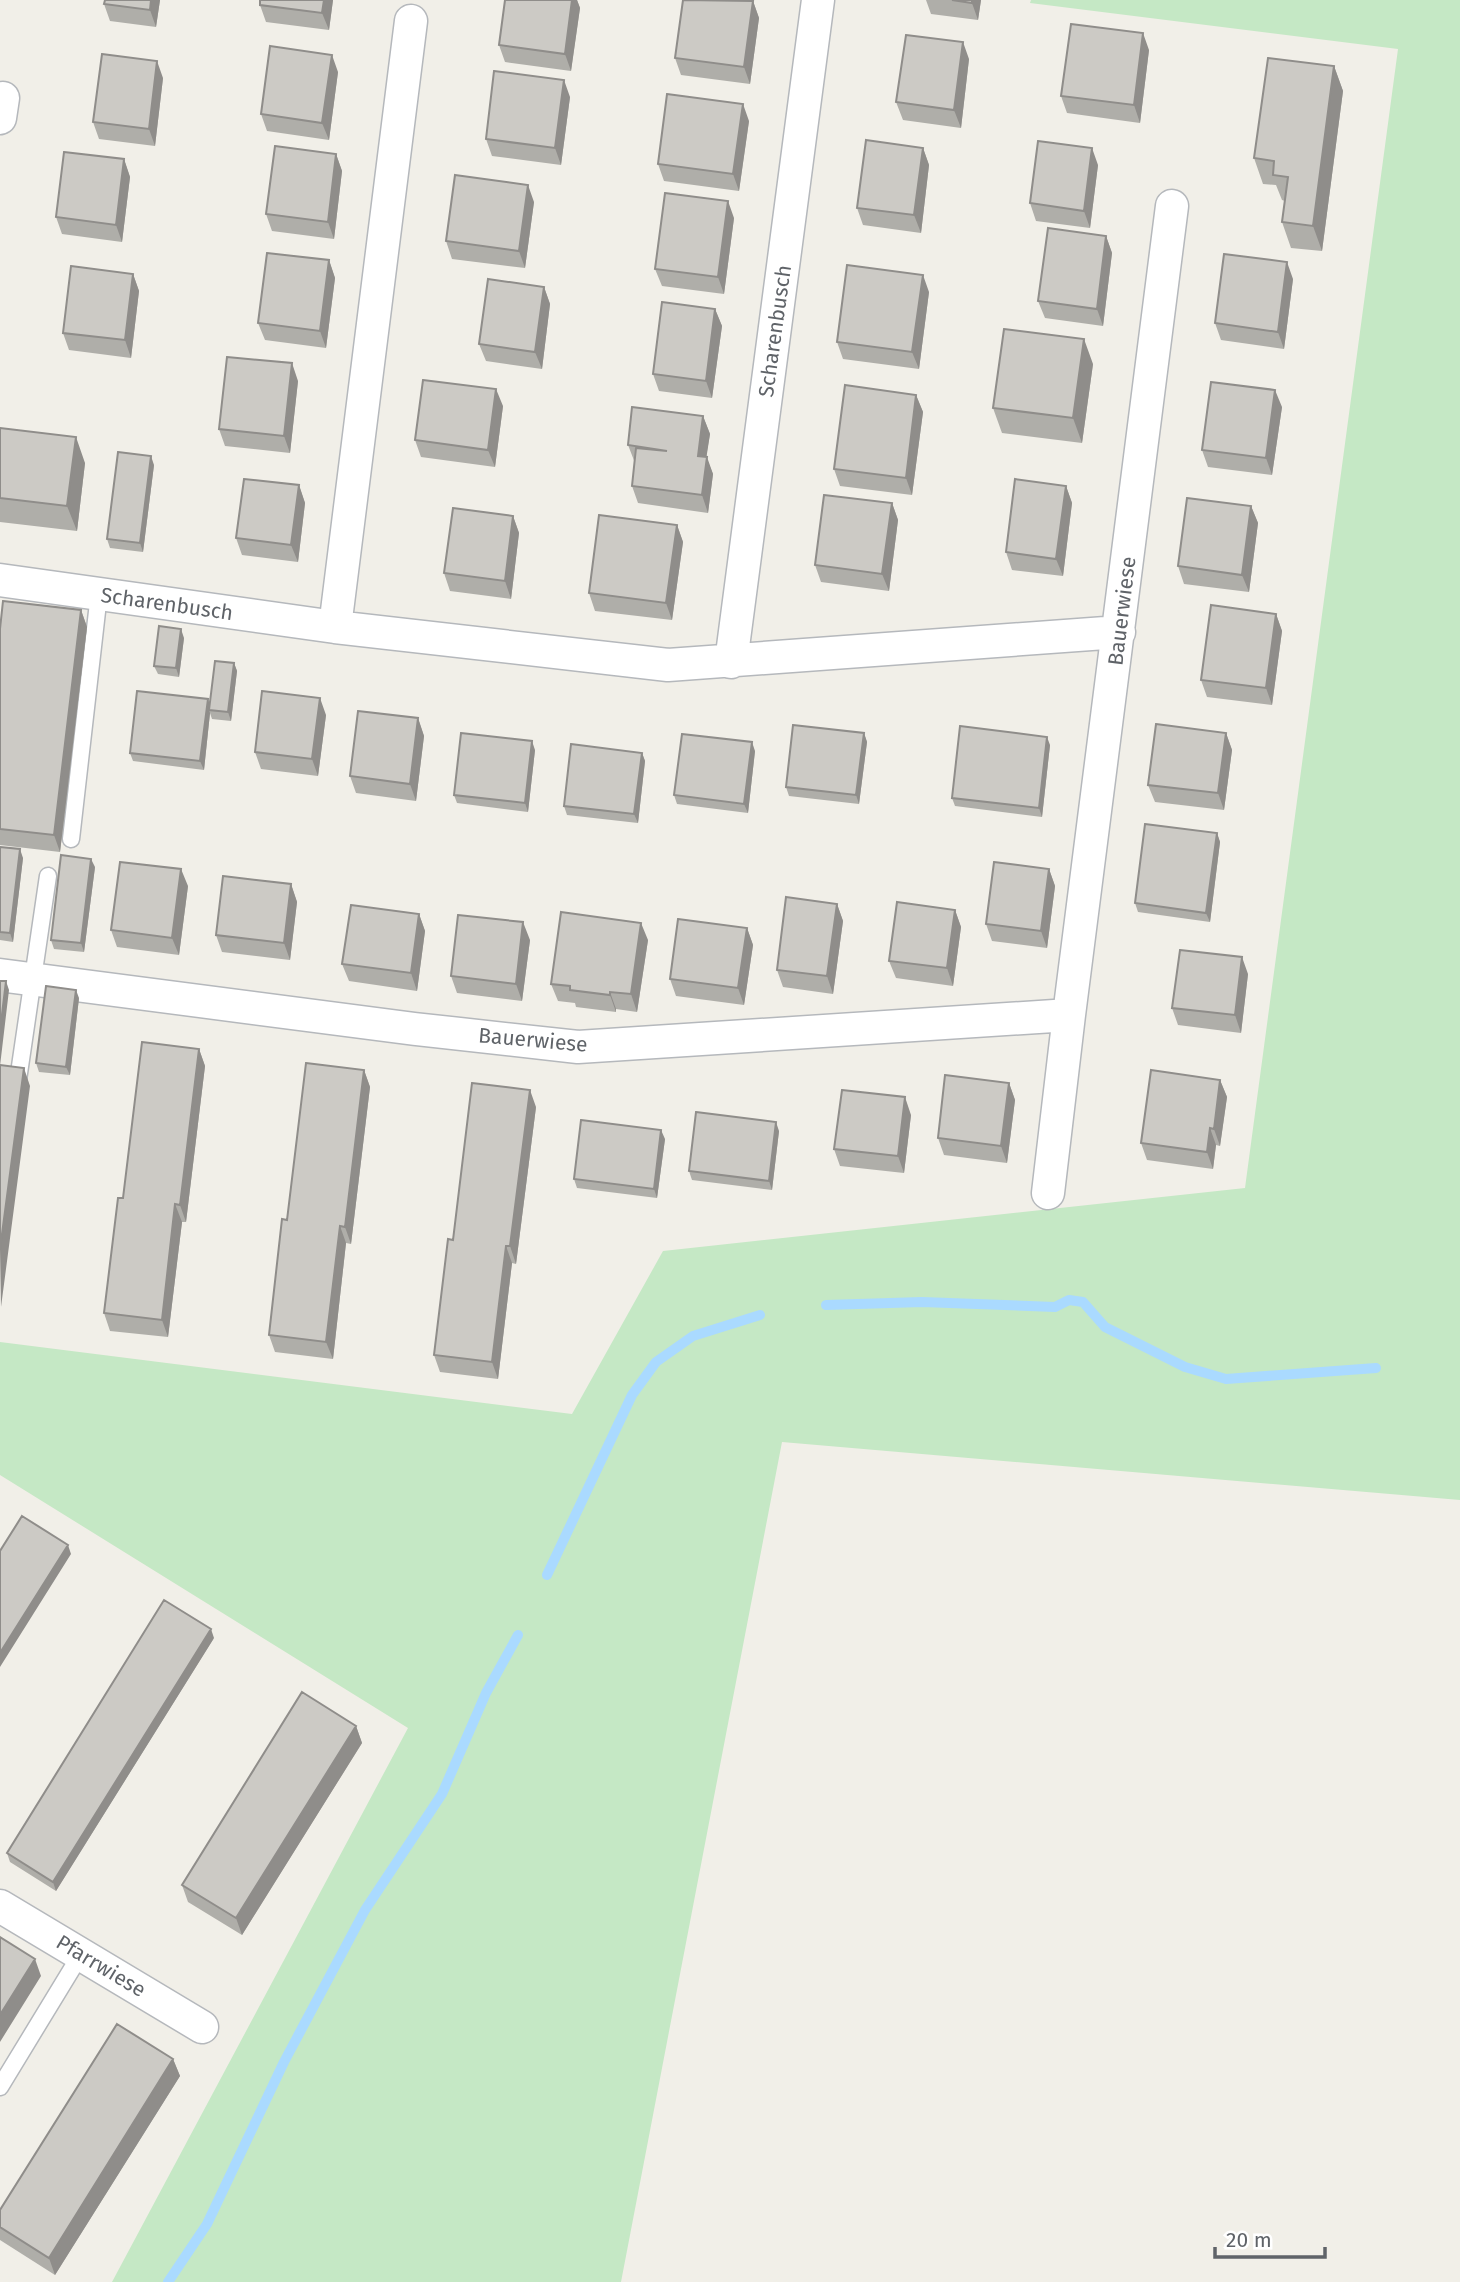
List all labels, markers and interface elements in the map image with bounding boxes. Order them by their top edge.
street label: Scharenbusch [753,263,797,399]
street label: Bauerwiese [1102,555,1142,667]
street label: Scharenbusch [99,582,235,626]
street label: Bauerwiese [477,1022,589,1058]
street label: Pfarrwiese [51,1929,151,2003]
scale bar [1215,2216,1325,2260]
text: 20 m [1226,2227,1272,2253]

